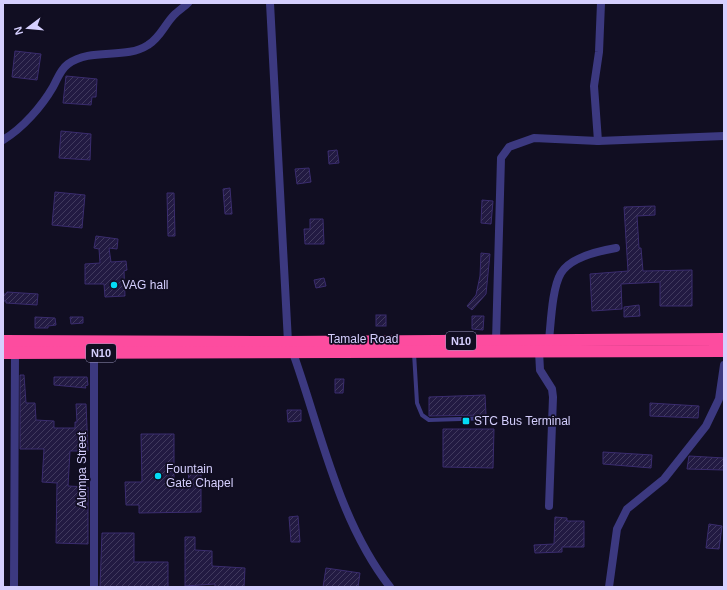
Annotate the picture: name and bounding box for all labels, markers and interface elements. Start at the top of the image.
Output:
north arrow [8,8,48,48]
text: N [12,25,25,36]
place label: VAG hall [122,278,168,292]
marker: VAG hall [109,280,119,290]
street label: Tamale Road [328,332,398,346]
road number: N10 [446,332,476,350]
road number: N10 [86,344,116,362]
place label: STC Bus Terminal [474,414,570,428]
marker: STC Bus Terminal [461,416,471,426]
street label: Alompa Street [75,431,89,508]
place label: Fountain Gate Chapel [166,462,233,490]
marker: Fountain Gate Chapel [153,471,163,481]

